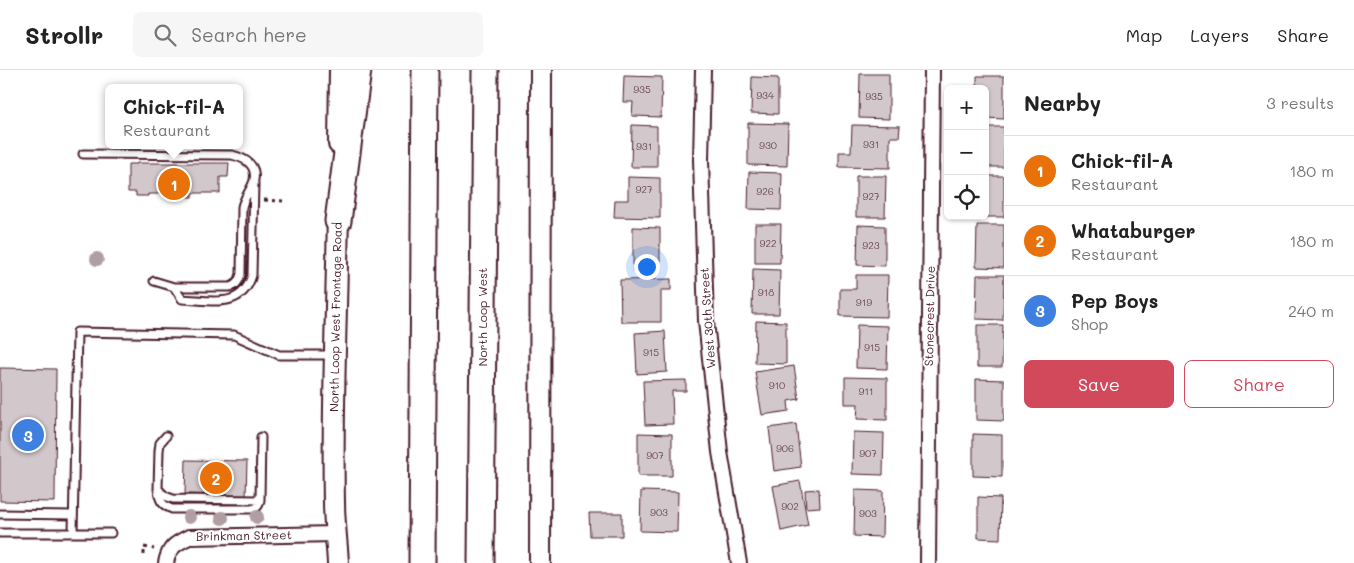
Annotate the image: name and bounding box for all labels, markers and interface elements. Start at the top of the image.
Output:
search box [133,12,483,57]
text: Strollr [25,19,103,50]
icon: search [151,21,179,49]
text: Search here [191,22,307,47]
text: Map [1126,23,1162,47]
text: Layers [1190,23,1249,47]
text: Share [1277,23,1329,47]
house number: 935 [633,82,651,96]
popup [105,84,243,149]
map controls [944,85,989,220]
button: + [944,85,989,130]
house number: 934 [756,88,774,102]
house number: 935 [865,89,883,103]
text: Nearby [1024,89,1101,116]
text: 3 results [1266,92,1334,113]
text: Chick-fil-A [123,94,225,119]
text: Restaurant [123,119,211,140]
button: − [944,130,989,175]
house number: 931 [863,137,879,151]
house number: 930 [759,138,777,152]
house number: 931 [636,139,652,153]
text: Chick-fil-A [1071,148,1173,173]
text: 1 [1036,160,1044,181]
text: 180 m [1289,160,1334,181]
pin: 1 [158,165,190,203]
text: Restaurant [1071,173,1159,194]
button: locate [944,175,989,220]
house number: 927 [635,182,653,196]
house number: 926 [756,184,774,198]
house number: 927 [862,189,880,203]
text: Whataburger [1071,218,1195,243]
street label: North Loop West Frontage Road [325,221,345,412]
text: 2 [1036,230,1044,251]
text: 180 m [1289,230,1334,251]
house number: 922 [759,236,777,250]
house number: 923 [862,238,880,252]
text: Restaurant [1071,243,1159,264]
your location [634,254,660,280]
street label: Stonecrest Drive [920,266,938,366]
street label: West 30th Street [695,267,719,369]
street label: North Loop West [474,268,490,366]
house number: 918 [758,285,774,299]
text: Pep Boys [1071,288,1158,313]
house number: 919 [856,295,872,309]
text: 3 [1035,300,1045,321]
text: 240 m [1288,300,1334,321]
text: Shop [1071,313,1108,334]
house number: 915 [864,340,880,354]
house number: 915 [643,345,659,359]
button: Save [1024,360,1174,408]
button: Share [1184,360,1334,408]
house number: 910 [769,378,785,392]
house number: 911 [859,384,873,398]
pin: 3 [12,416,44,454]
house number: 906 [776,441,794,455]
house number: 907 [859,446,877,460]
house number: 907 [646,448,664,462]
pin: 2 [200,459,232,497]
house number: 902 [781,499,799,513]
house number: 903 [650,505,668,519]
house number: 903 [859,506,877,520]
street label: Brinkman Street [196,526,292,544]

